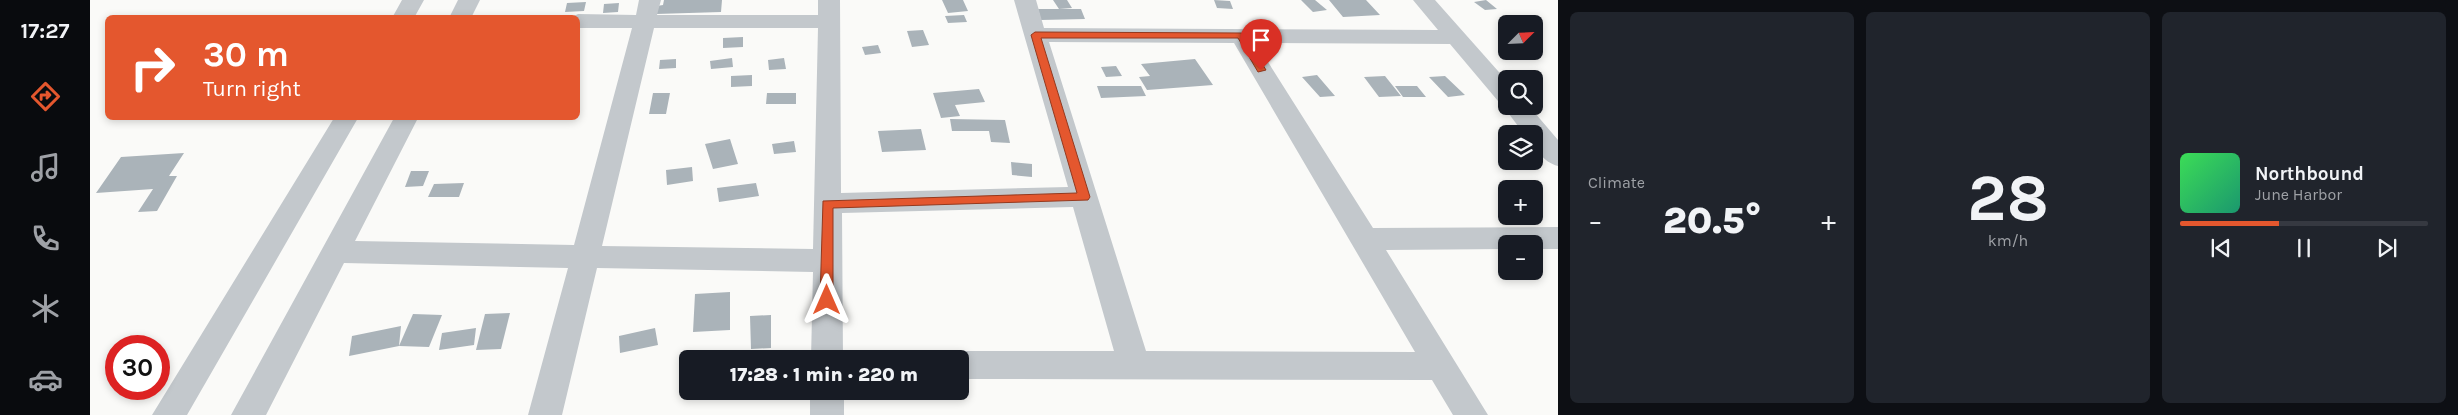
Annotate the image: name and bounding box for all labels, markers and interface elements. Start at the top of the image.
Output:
north arrow [1498,15,1542,60]
map controls [1498,15,1543,280]
text: 17:27 [21,18,69,44]
pin [1240,19,1282,70]
icon: arrive [1247,26,1275,54]
text: 30 m [203,34,289,75]
icon: right [120,35,185,100]
button: search [1498,70,1543,115]
text: Turn right [203,76,301,102]
icon: directions [28,79,63,114]
button: layers [1498,125,1543,170]
icon: music [28,150,63,185]
text: 28 [1967,160,2049,236]
text: Northbound [2255,163,2364,185]
text: Climate [1588,173,1645,192]
button: + [1498,180,1543,225]
text: June Harbor [2255,185,2342,204]
text: 20.5° [1663,198,1761,243]
text: − [1588,204,1603,237]
text: + [1821,204,1836,237]
icon: phone [28,221,63,256]
text: km/h [1988,231,2028,250]
icon: previous [2207,234,2235,262]
icon: pause [2290,234,2318,262]
icon: next [2373,234,2401,262]
button: − [1498,235,1543,280]
position arrow [800,273,852,325]
icon: climate [28,291,63,326]
speed limit sign: 30 [105,335,170,400]
icon: car [28,362,63,397]
text: 17:28 · 1 min · 220 m [730,364,918,386]

